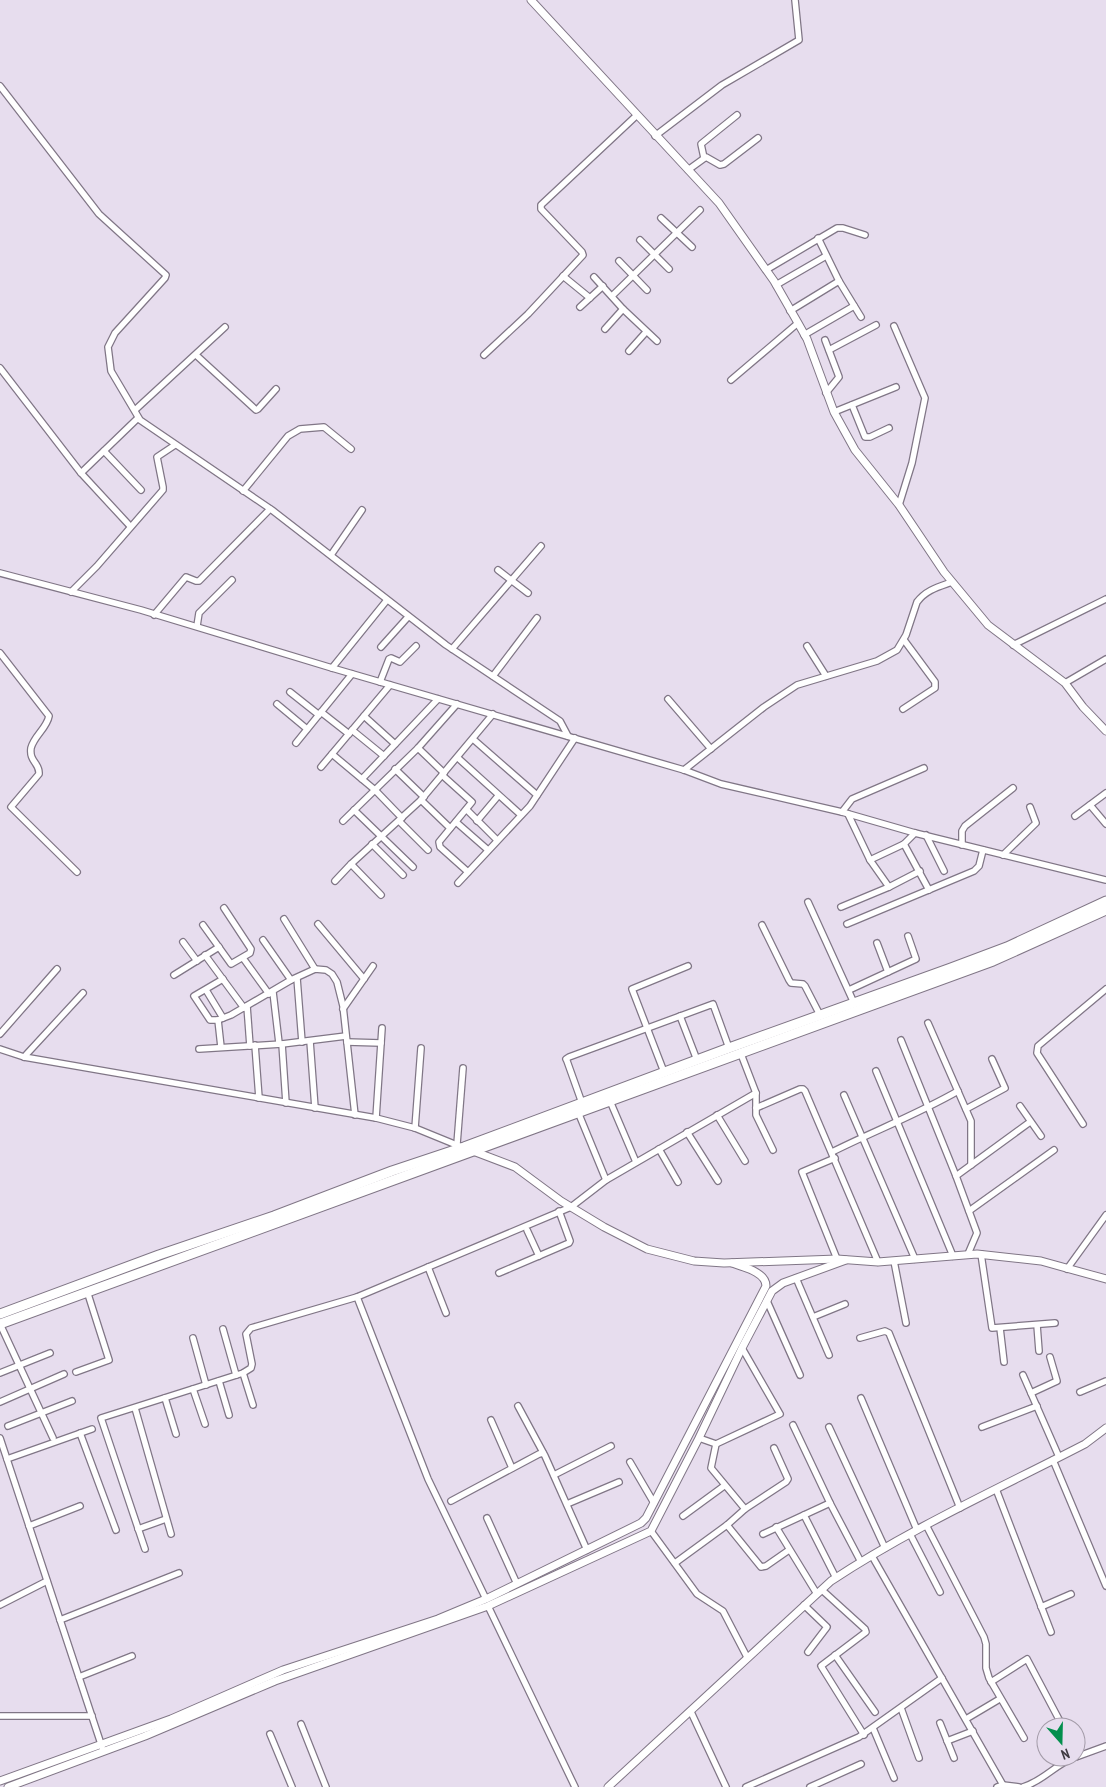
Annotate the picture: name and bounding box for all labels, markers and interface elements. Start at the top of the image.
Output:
north arrow [1036,1717,1086,1767]
text: N [1059,1744,1072,1764]

